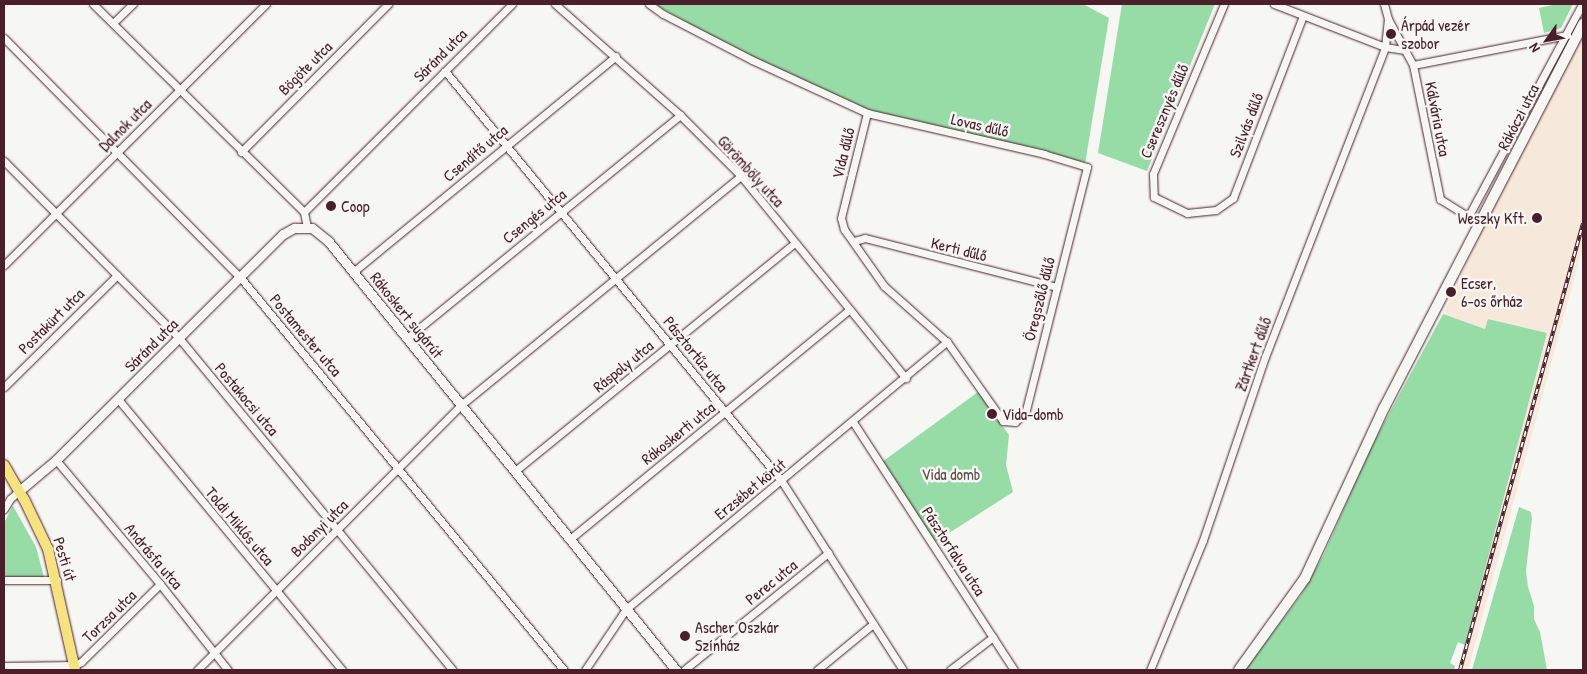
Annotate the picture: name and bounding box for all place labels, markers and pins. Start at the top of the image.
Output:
place label: Árpád vezér szobor [1401,15,1470,53]
marker: Árpád vezér szobor [1385,28,1397,40]
place label: Coop [341,196,370,216]
marker: Coop [325,200,337,212]
place label: Weszky Kft. [1458,208,1527,228]
marker: Weszky Kft. [1531,212,1543,224]
place label: Ecser, 6-os őrház [1461,273,1523,311]
marker: Ecser, 6-os őrház [1445,286,1457,298]
place label: Vida-domb [1002,404,1064,424]
marker: Vida-domb [986,408,998,420]
place label: Ascher Oszkár Színház [695,617,779,655]
marker: Ascher Oszkár Színház [679,630,691,642]

